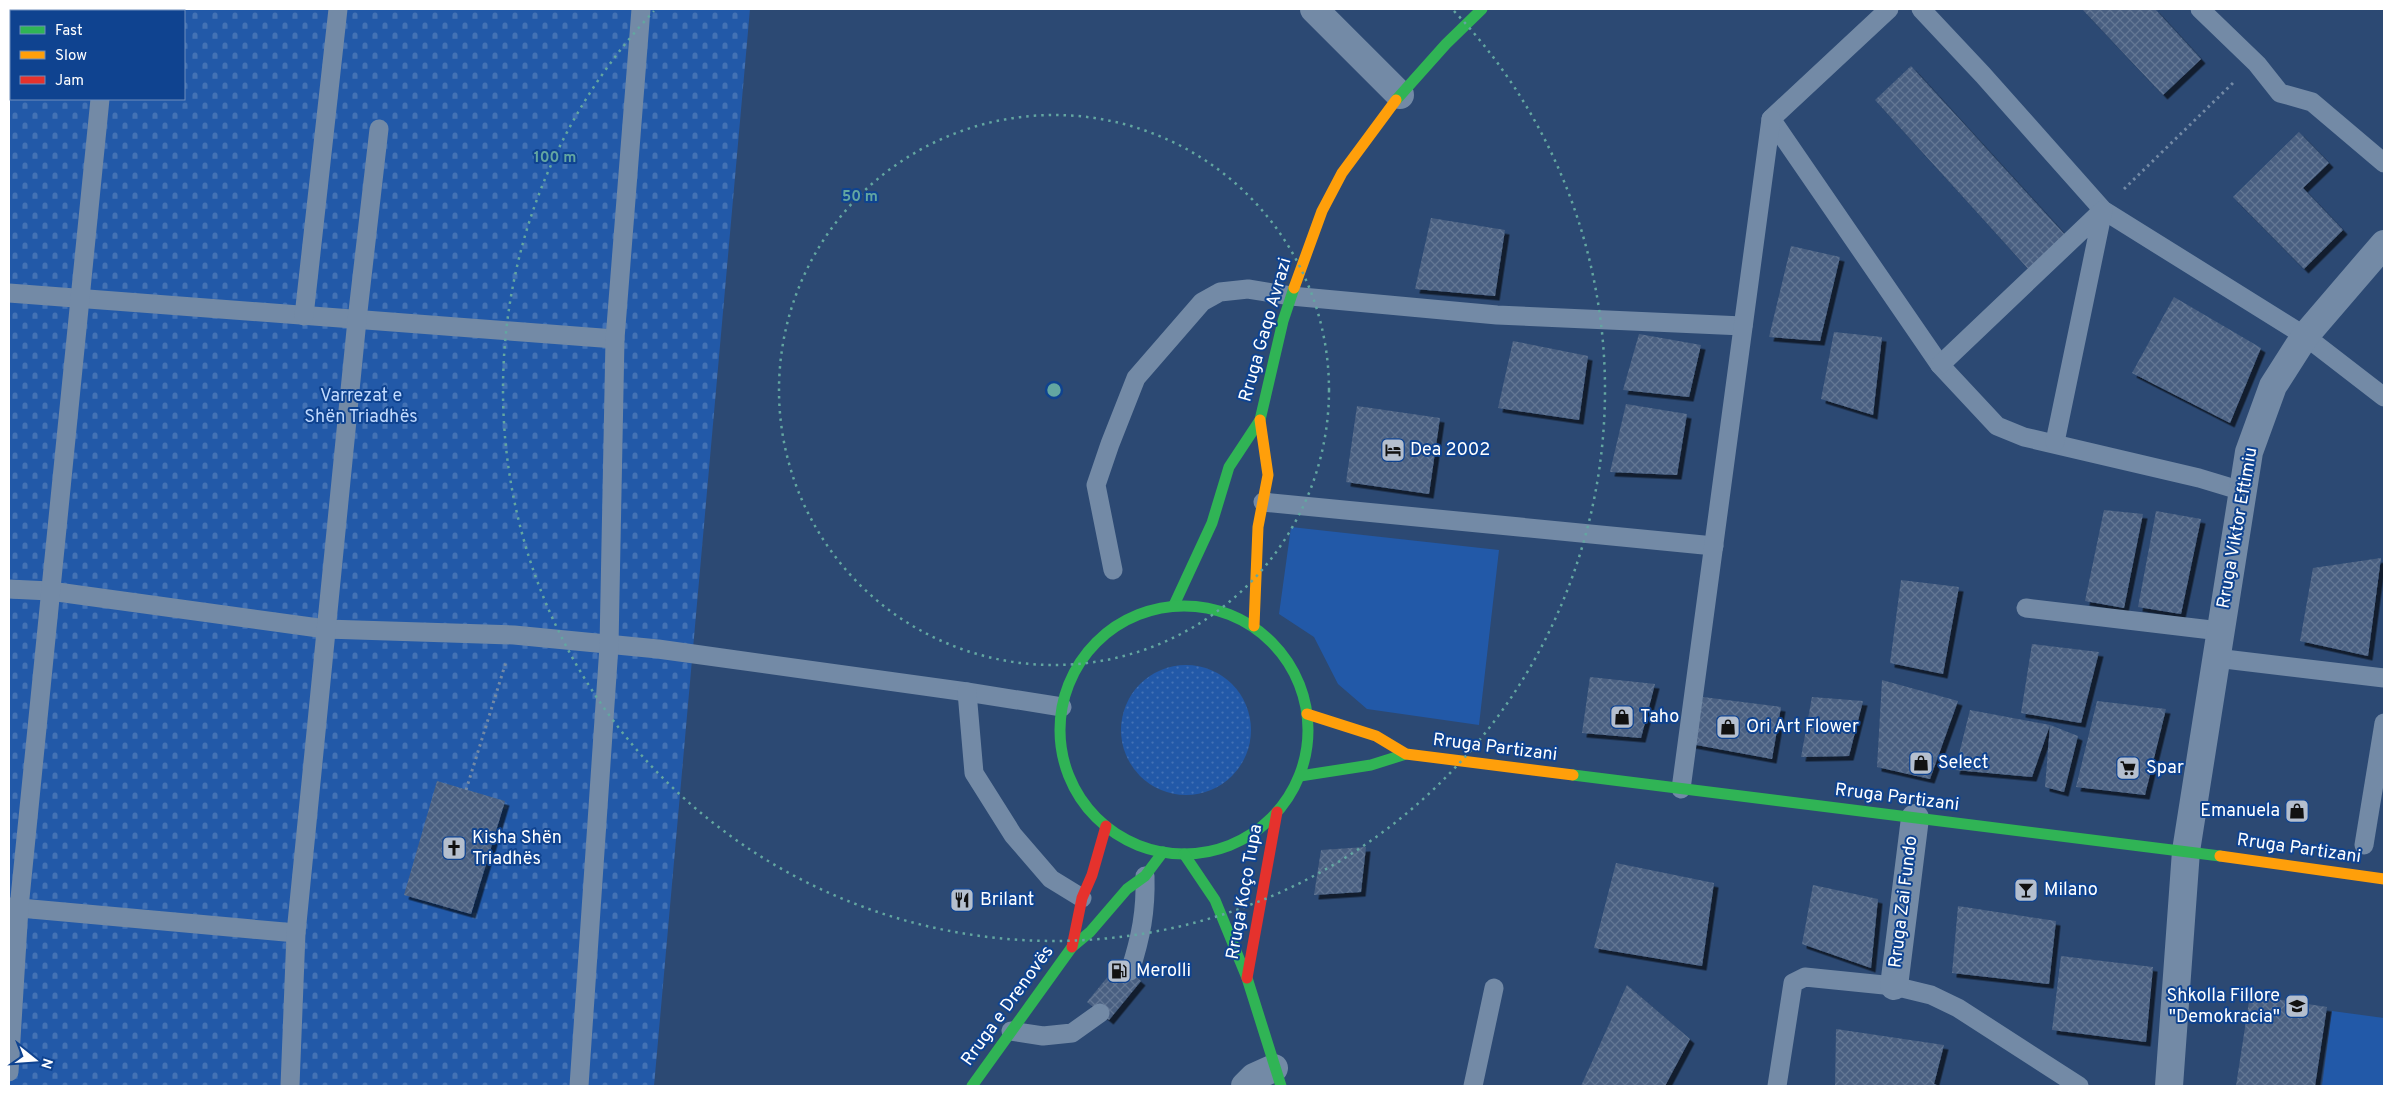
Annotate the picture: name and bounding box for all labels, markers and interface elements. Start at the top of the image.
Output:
legend [10,10,185,100]
text: Fast [55,22,83,41]
text: Slow [55,47,87,66]
text: Jam [55,72,84,91]
text: 100 m [534,149,576,168]
text: 50 m [842,188,878,207]
street label: Rruga Gaqo Avrazi [1234,255,1298,405]
centre of rings [1045,381,1063,399]
park label: Varrezat e Shën Triadhës [304,385,418,429]
hotel icon: Dea 2002 [1380,437,1406,463]
place label: Dea 2002 [1410,439,1490,462]
street label: Rruga Viktor Eftimiu [2212,446,2264,610]
shop icon: Taho [1609,704,1635,730]
place label: Taho [1640,706,1679,729]
shop icon: Ori Art Flower [1715,714,1741,740]
place label: Ori Art Flower [1746,716,1859,739]
street label: Rruga Partizani [1431,729,1559,767]
shop icon: Select [1908,750,1934,776]
place label: Select [1938,752,1989,775]
supermarket icon: Spar [2115,755,2141,781]
place label: Spar [2146,757,2184,780]
street label: Rruga Partizani [1833,779,1961,817]
shop icon: Emanuela [2284,798,2310,824]
place label: Emanuela [2200,800,2280,823]
street label: Rruga Koço Tupa [1222,822,1268,962]
place label: Kisha Shën Triadhës [472,827,562,871]
street label: Rruga Partizani [2235,829,2363,869]
church icon: Kisha Shën Triadhës [441,835,467,861]
street label: Rruga Zai Fundo [1884,835,1924,969]
bar icon: Milano [2013,877,2039,903]
place label: Milano [2044,879,2098,902]
restaurant icon: Brilant [949,887,975,913]
place label: Brilant [980,889,1034,912]
street label: Rruga e Drenovës [957,941,1059,1071]
fuel station icon: Merolli [1106,958,1132,984]
place label: Merolli [1136,960,1191,983]
place label: Shkolla Fillore "Demokracia" [2167,985,2280,1029]
school or university icon: Shkolla Fillore "Demokracia" [2284,993,2310,1019]
north arrow [10,1035,60,1085]
text: N [36,1056,56,1071]

